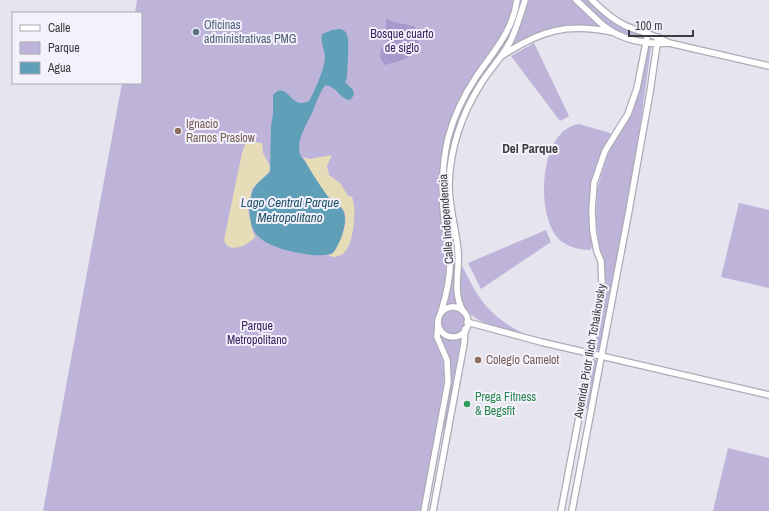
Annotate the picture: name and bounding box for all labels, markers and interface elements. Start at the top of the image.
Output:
legend [12,12,142,84]
scale bar [629,12,693,38]
place label: Oficinas administrativas PMG [204,17,296,47]
text: 100 m [635,18,662,34]
text: Calle [48,20,70,36]
park label: Bosque cuarto de siglo [370,26,434,56]
marker: Oficinas administrativas PMG [191,27,201,37]
text: Parque [48,40,80,56]
text: Agua [47,60,72,76]
place label: Ignacio Ramos Praslow [186,116,256,146]
marker: Ignacio Ramos Praslow [173,126,183,136]
district label: Del Parque [502,140,558,157]
street label: Calle Independencia [435,173,457,265]
water label: Lago Central Parque Metropolitano [241,194,339,226]
street label: Avenida Piotr Ilich Tchaikovsky [570,282,610,421]
park label: Parque Metropolitano [227,318,287,348]
place label: Colegio Camelot [486,352,560,368]
marker: Colegio Camelot [473,355,483,365]
place label: Prega Fitness & Begsfit [475,389,536,419]
marker: Prega Fitness & Begsfit [462,399,472,409]

